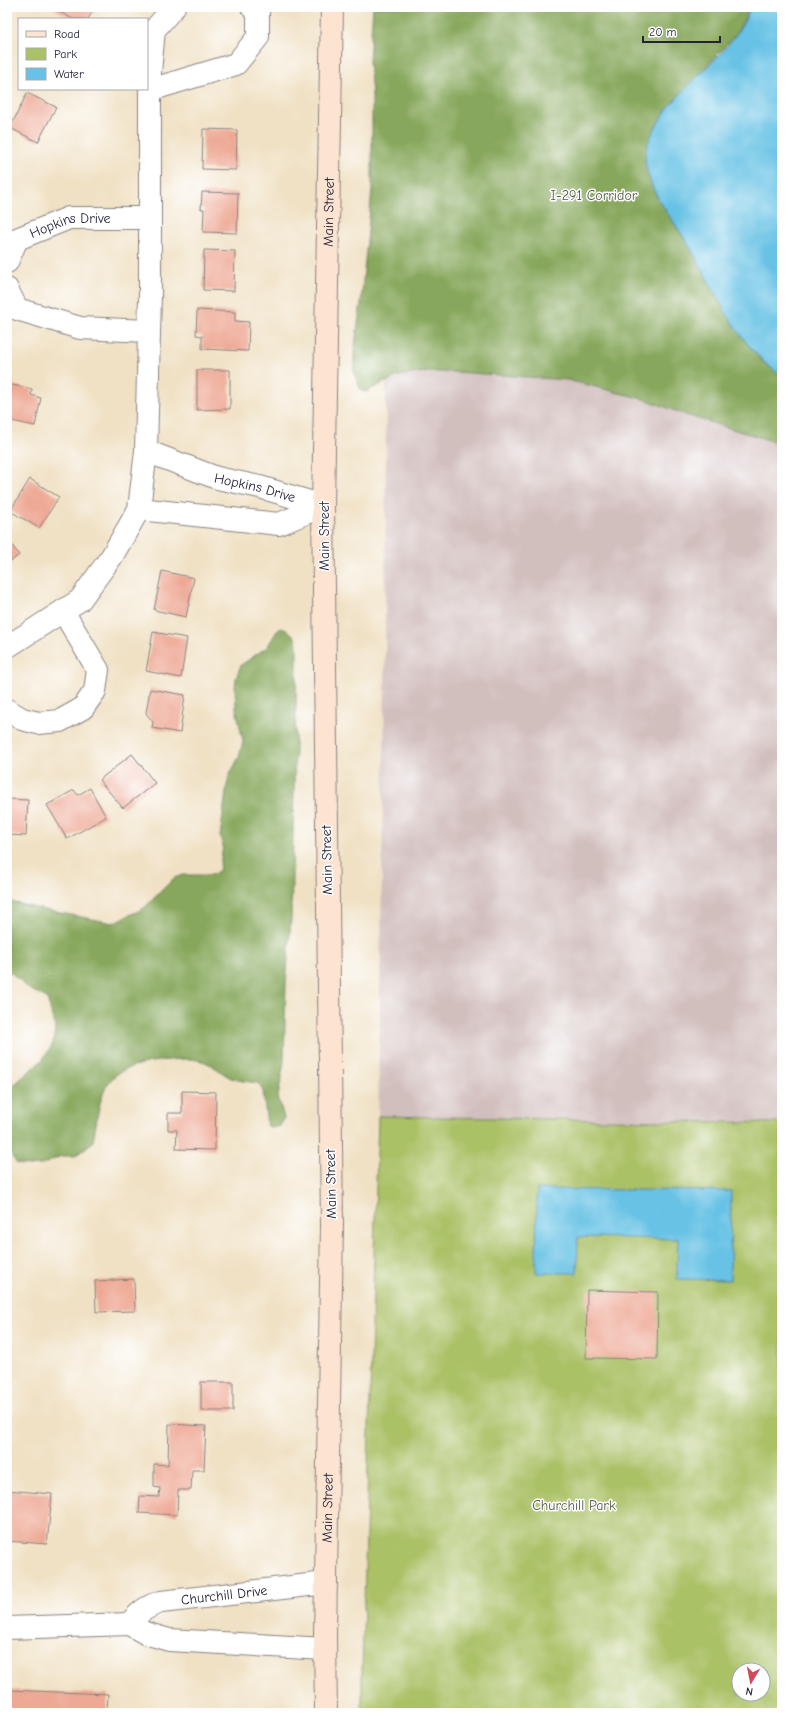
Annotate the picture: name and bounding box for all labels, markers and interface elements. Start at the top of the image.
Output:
legend [18,18,148,90]
scale bar [643,18,720,44]
text: 20 m [649,25,677,39]
text: Road [54,27,80,41]
text: Park [54,47,77,61]
text: Water [54,67,84,81]
street label: Main Street [319,176,337,247]
park label: I-291 Corridor [551,187,638,204]
street label: Hopkins Drive [27,210,111,242]
street label: Hopkins Drive [213,469,298,506]
street label: Main Street [316,500,333,571]
street label: Main Street [318,824,336,895]
street label: Main Street [322,1148,340,1219]
street label: Main Street [318,1472,336,1543]
park label: Churchill Park [532,1497,616,1514]
street label: Churchill Drive [180,1581,268,1608]
north arrow [731,1662,771,1702]
text: N [745,1684,754,1698]

